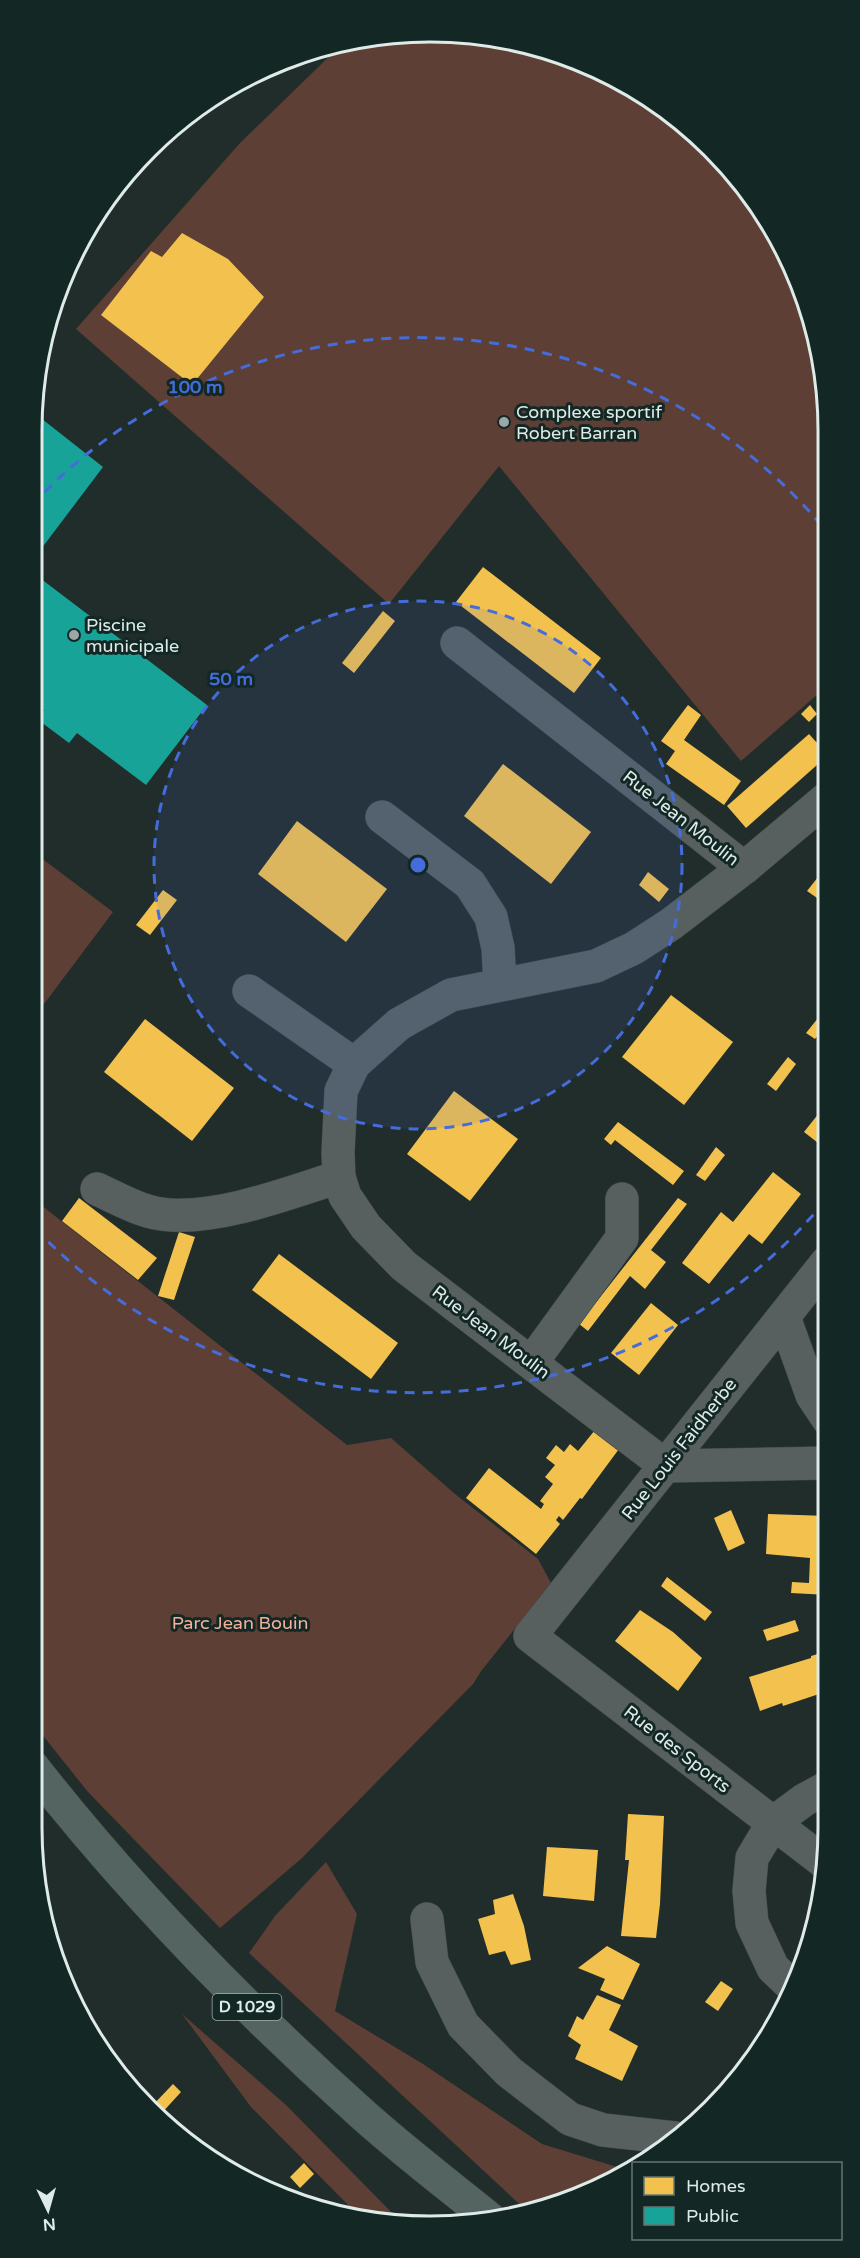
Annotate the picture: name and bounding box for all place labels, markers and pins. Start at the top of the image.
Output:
place label: Complexe sportif Robert Barran [516,401,662,444]
marker: Complexe sportif Robert Barran [497,415,511,429]
place label: Piscine municipale [86,614,179,657]
marker: Piscine municipale [67,628,81,642]
centre of rings [408,855,428,875]

